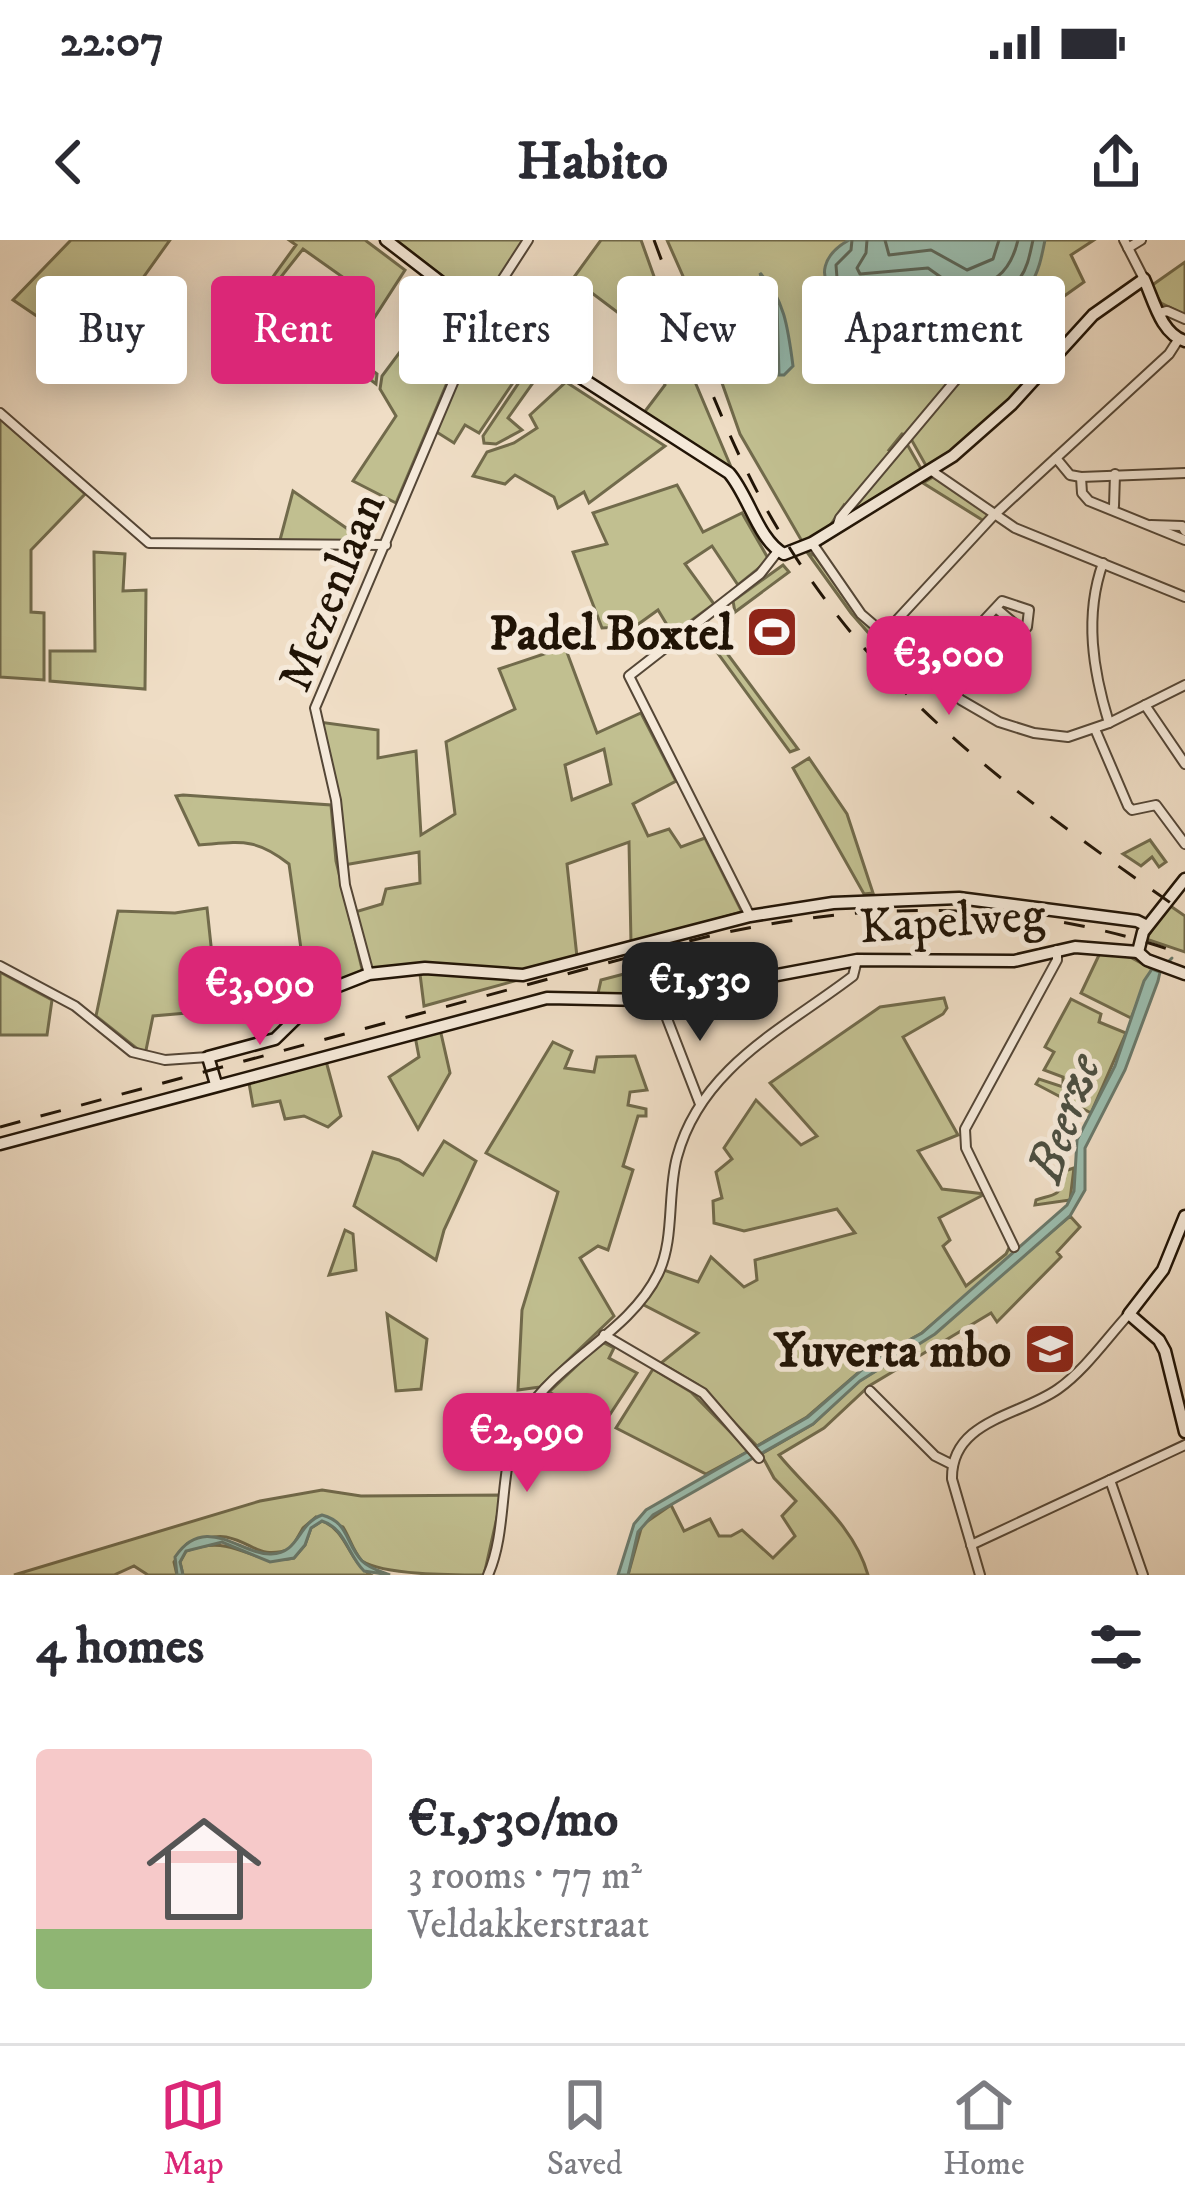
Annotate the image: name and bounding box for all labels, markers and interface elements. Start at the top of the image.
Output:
text: 22:07 [60,14,164,70]
icon: back [36,129,102,195]
text: Habito [517,129,668,196]
icon: share [1083,129,1149,195]
chip: Buy [36,276,187,384]
chip: Rent [211,276,375,384]
chip: Filters [399,276,593,384]
chip: New [617,276,778,384]
chip: Apartment [802,276,1065,384]
street label: Mezenlaan [266,484,400,700]
sports icon: Padel Boxtel [744,604,800,660]
place label: Padel Boxtel [489,605,734,665]
pin: €3,000 [851,616,1047,718]
text: €3,000 [894,630,1004,679]
street label: Kapelweg [857,886,1048,958]
pin: €1,530 [602,942,798,1044]
pin: €3,090 [162,946,358,1048]
text: €1,530 [649,956,751,1005]
text: €3,090 [205,960,315,1009]
water label: Beerze [1013,1044,1117,1192]
school or university icon: Yuverta mbo [1022,1321,1078,1377]
place label: Yuverta mbo [773,1322,1011,1382]
pin: €2,090 [429,1393,625,1495]
text: €2,090 [470,1407,584,1456]
icon: filters [1083,1614,1149,1680]
text: 4 homes [36,1615,204,1679]
text: €1,530/mo [408,1788,618,1852]
icon: home [132,1797,276,1941]
text: 3 rooms · 77 m² [408,1852,642,1901]
text: Veldakkerstraat [408,1901,649,1950]
tab: Map [160,2072,226,2185]
tab: Saved [547,2072,623,2185]
tab: Home [943,2072,1025,2185]

